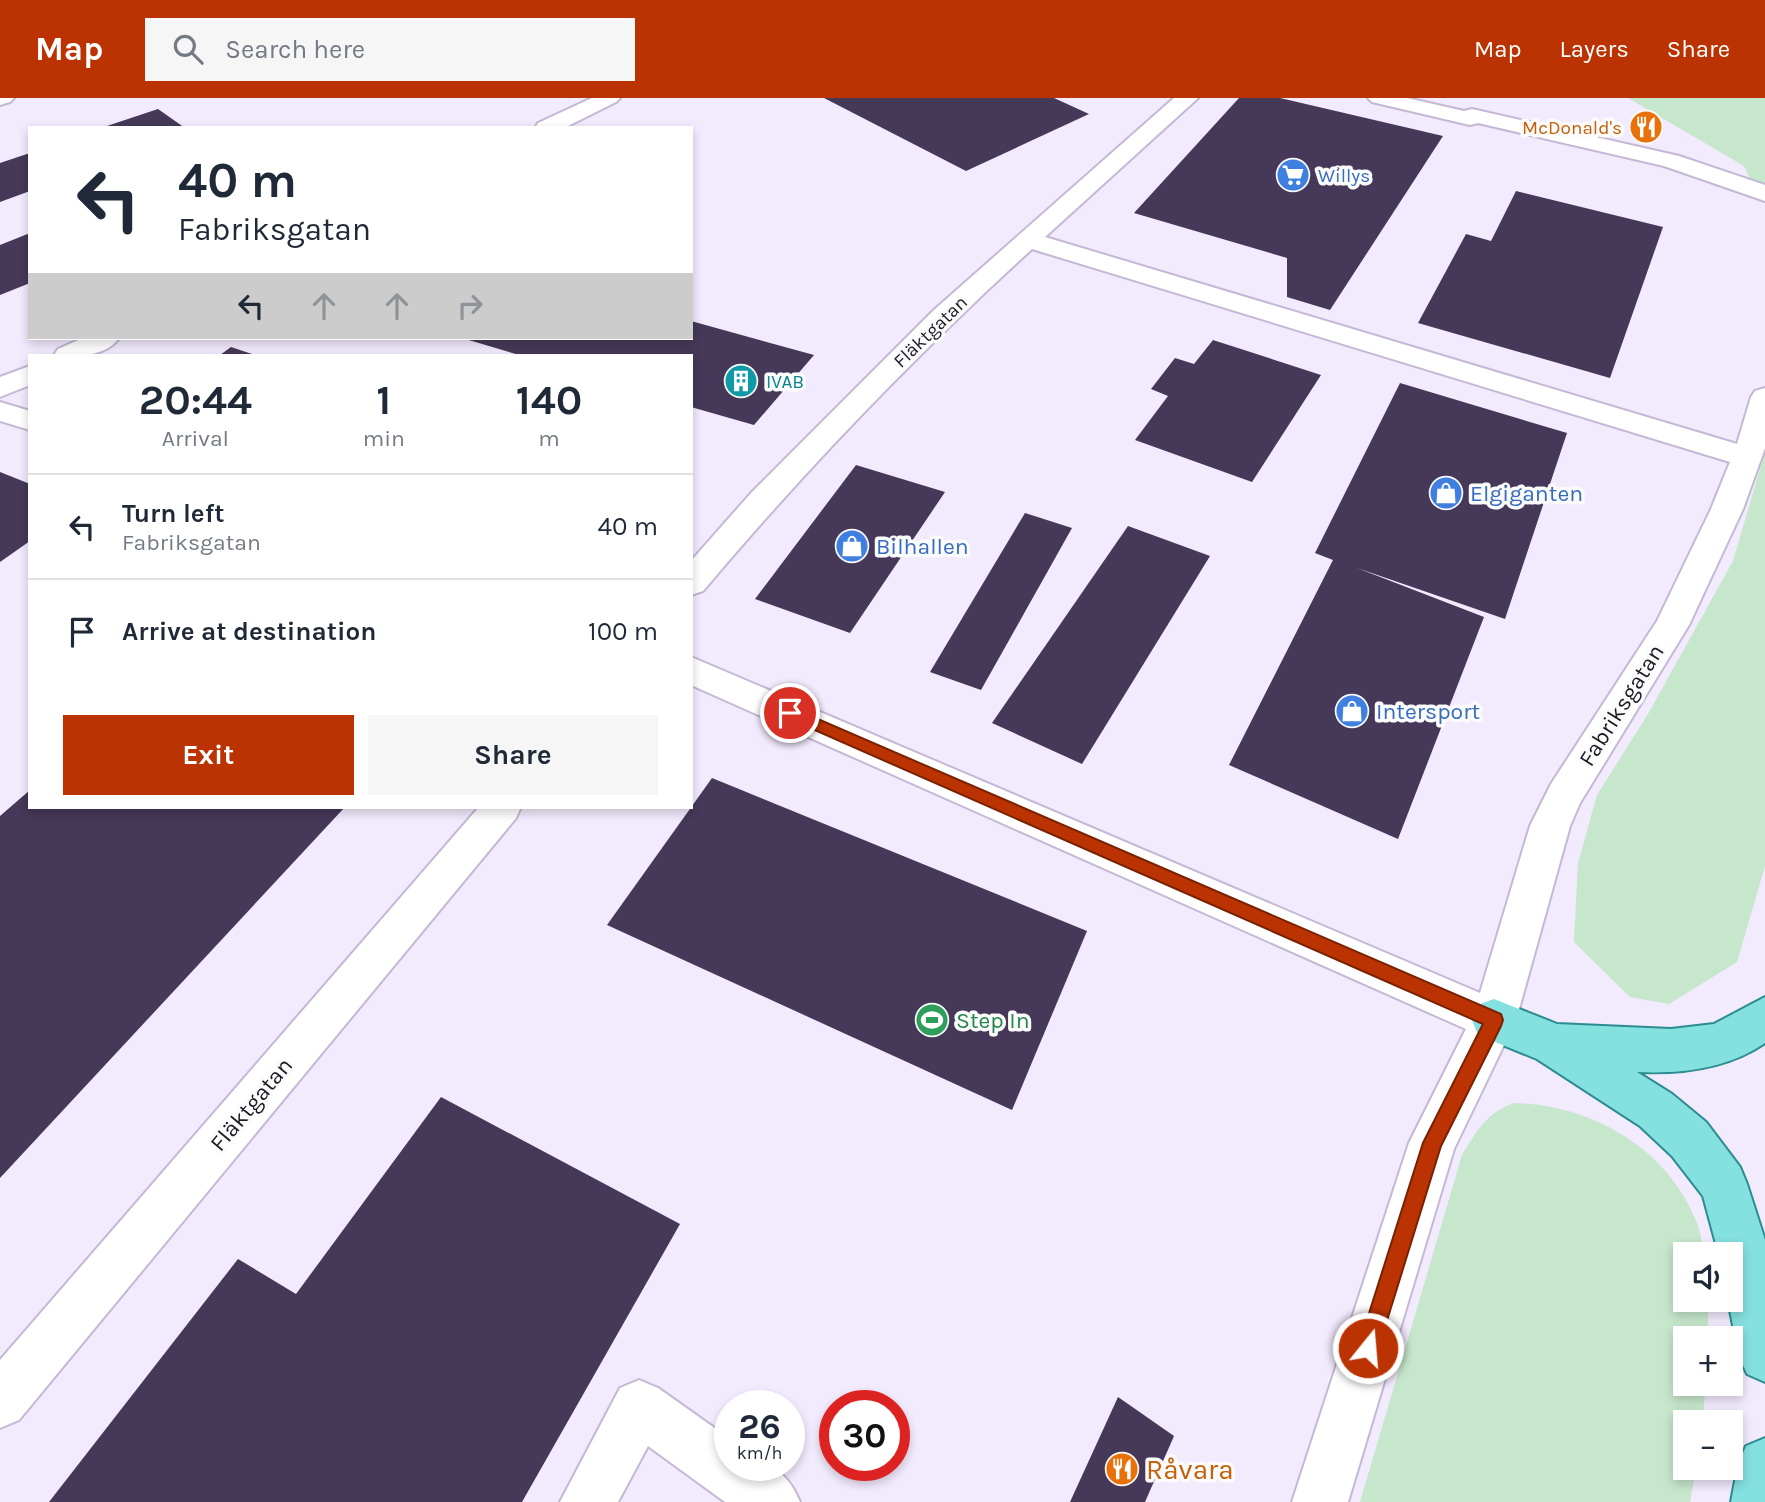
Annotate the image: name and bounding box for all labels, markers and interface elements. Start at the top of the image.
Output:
search box [145,18,635,81]
text: Map [35,30,103,68]
icon: search [169,30,207,68]
text: Search here [225,34,365,65]
text: Map [1474,35,1522,63]
text: Layers [1560,35,1629,63]
text: Share [1667,35,1730,63]
restaurant icon: McDonald's [1627,108,1665,146]
place label: McDonald's [1522,117,1622,139]
text: 40 m [178,152,297,209]
icon: left [63,154,154,245]
supermarket icon: Willys [1274,156,1312,194]
place label: Willys [1318,165,1370,187]
text: Fabriksgatan [178,211,371,248]
icon: left [232,287,270,325]
icon: ahead [305,287,343,325]
icon: ahead [378,287,416,325]
icon: right [451,287,489,325]
street label: Fläktgatan [889,291,972,372]
building icon: IVAB [722,362,760,400]
place label: IVAB [766,371,804,393]
text: 20:44 [139,375,252,425]
text: 1 [376,375,391,425]
text: 140 [516,375,582,425]
text: Arrival [162,425,229,452]
text: min [363,425,405,452]
text: m [538,425,560,452]
shop icon: Elgiganten [1427,474,1465,512]
place label: Elgiganten [1470,480,1583,507]
text: Turn left [122,498,224,529]
icon: left [63,508,101,546]
text: 40 m [598,511,658,542]
shop icon: Bilhallen [833,527,871,565]
text: Fabriksgatan [122,529,261,556]
place label: Bilhallen [876,533,969,560]
icon: arrive [63,613,101,651]
text: Arrive at destination [122,616,376,647]
text: 100 m [588,616,658,647]
street label: Fabriksgatan [1573,639,1670,771]
pin [760,683,820,743]
shop icon: Intersport [1333,692,1371,730]
icon: arrive [771,694,809,732]
place label: Intersport [1376,698,1481,725]
button: Exit [63,715,354,795]
button: Share [368,715,658,795]
sports icon: Step In [913,1001,951,1039]
place label: Step In [956,1007,1030,1034]
street label: Fläktgatan [205,1052,298,1157]
map controls [1673,1242,1743,1480]
button: sound [1673,1242,1743,1312]
position arrow [1331,1311,1405,1385]
button: + [1673,1326,1743,1396]
speed limit sign: 30 [819,1390,910,1481]
text: 26 [738,1406,781,1447]
button: − [1673,1410,1743,1480]
text: km/h [737,1442,782,1464]
restaurant icon: Råvara [1103,1450,1141,1488]
place label: Råvara [1146,1453,1234,1486]

